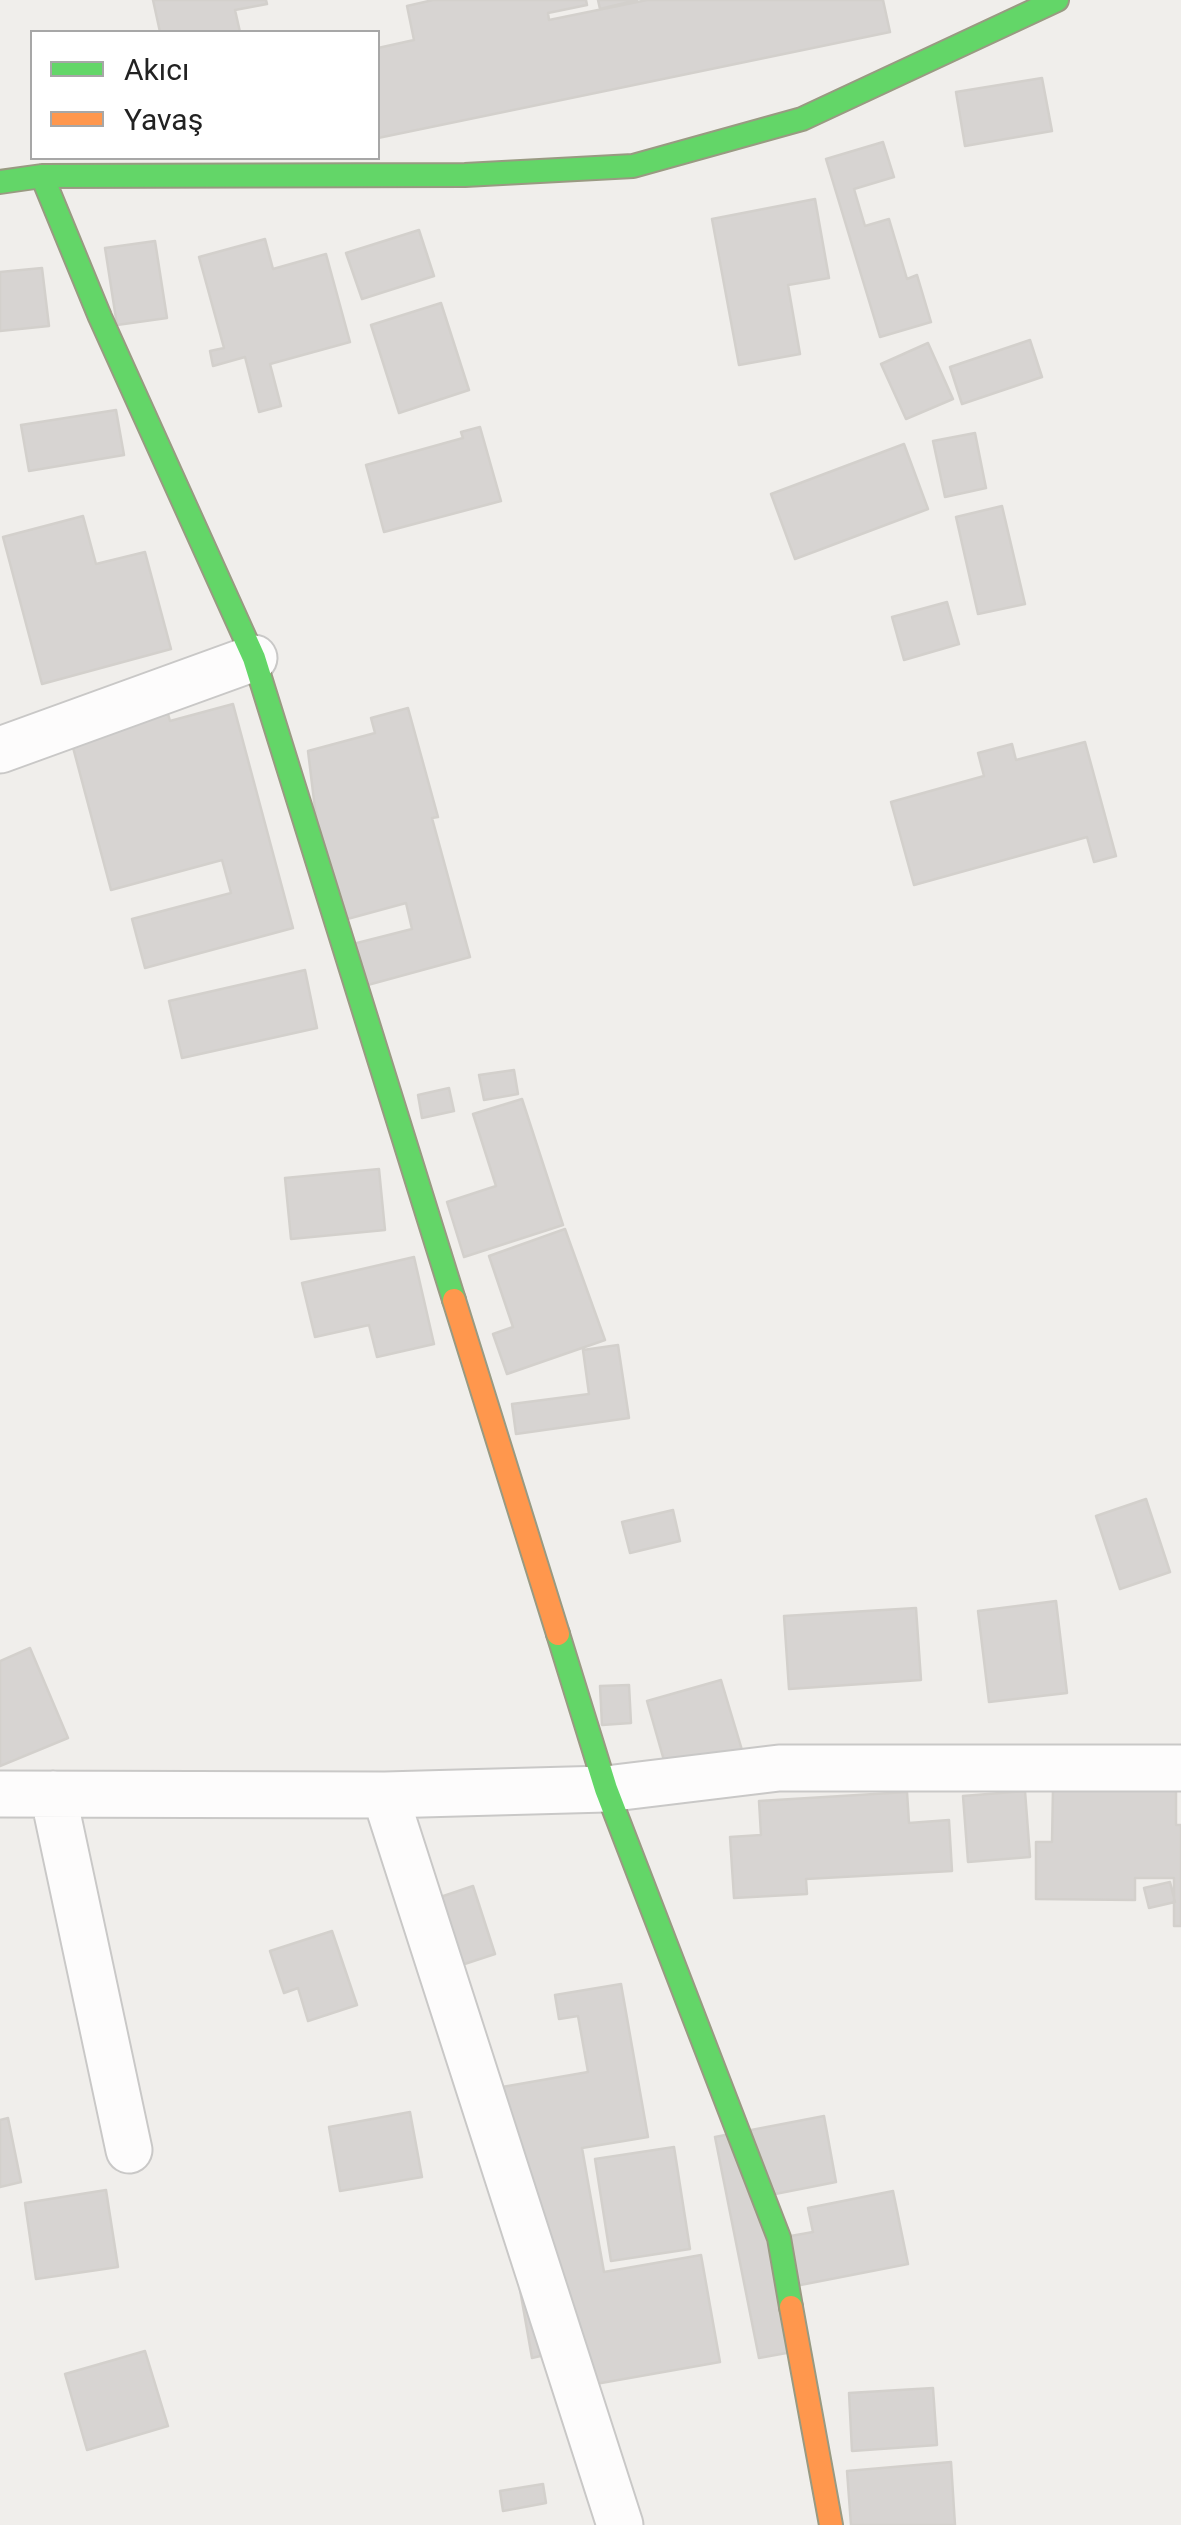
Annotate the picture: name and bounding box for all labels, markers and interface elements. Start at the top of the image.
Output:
legend [30,30,380,160]
text: Akıcı [124,52,189,87]
text: Yavaş [124,102,203,137]

